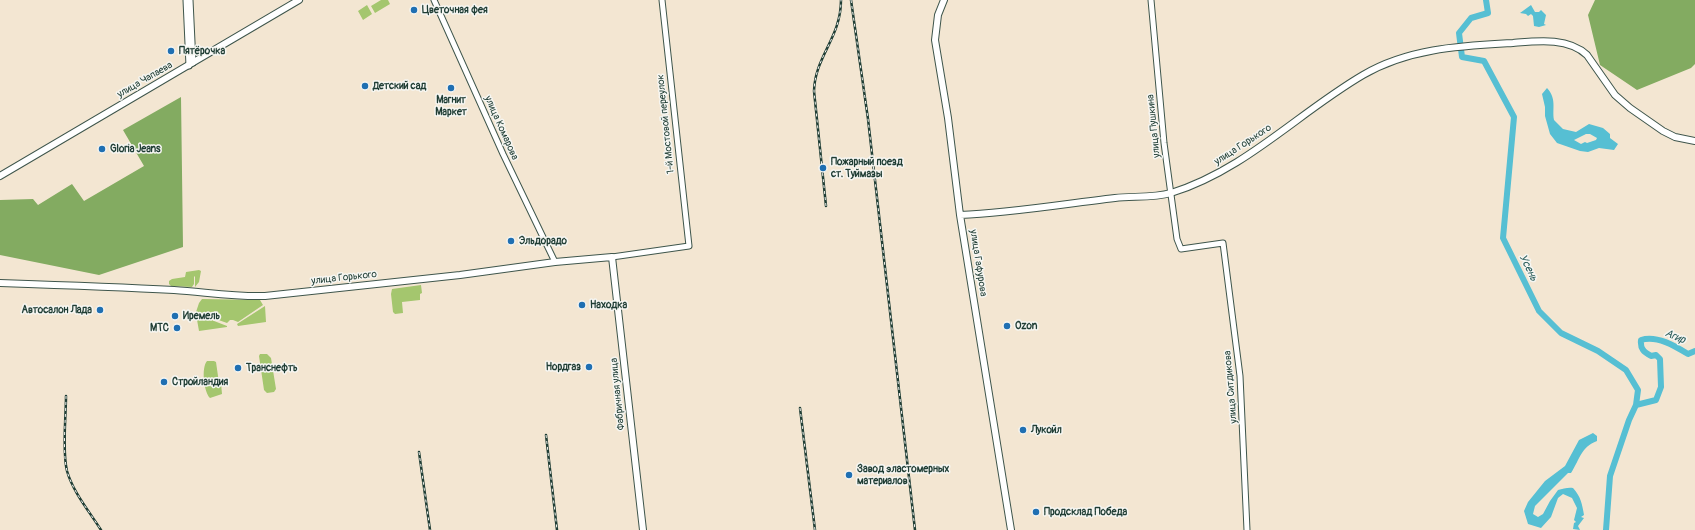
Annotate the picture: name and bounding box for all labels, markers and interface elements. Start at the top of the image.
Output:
place label: Цветочная фея [422,4,488,16]
marker: Цветочная фея [409,5,419,15]
place label: Пятёрочка [179,45,225,57]
marker: Пятёрочка [166,46,176,56]
street label: улица Чапаева [115,59,175,101]
street label: 1-й Мостовой переулок [655,74,677,174]
place label: Детский сад [373,80,426,92]
marker: Детский сад [360,81,370,91]
marker: Магнит Маркет [446,83,456,93]
place label: Магнит Маркет [435,94,467,118]
street label: улица Комарова [481,94,521,162]
street label: улица Пушкина [1145,94,1163,158]
street label: улица Горького [1212,122,1274,168]
place label: Gloria Jeans [110,143,160,155]
marker: Gloria Jeans [97,144,107,154]
place label: Пожарный поезд ст. Туймазы [831,156,903,180]
marker: Пожарный поезд ст. Туймазы [818,163,828,173]
street label: улица Гафурова [967,229,989,297]
place label: Эльдорадо [519,235,567,247]
marker: Эльдорадо [506,236,516,246]
water label: Усень [1516,252,1540,284]
street label: улица Горького [311,269,377,287]
place label: Находка [590,299,627,311]
marker: Находка [577,300,587,310]
place label: Автосалон Лада [21,304,92,316]
marker: Автосалон Лада [95,305,105,315]
place label: Иремель [183,310,220,322]
marker: Иремель [170,311,180,321]
place label: Ozon [1015,320,1037,332]
marker: Ozon [1002,321,1012,331]
place label: МТС [150,322,169,334]
marker: МТС [172,323,182,333]
water label: Агир [1663,327,1687,347]
street label: улица Ситдикова [1222,350,1240,424]
street label: Фабричная улица [608,357,628,431]
place label: Нордгаз [546,361,581,373]
place label: Транснефть [246,362,298,374]
marker: Нордгаз [584,362,594,372]
marker: Транснефть [233,363,243,373]
place label: Стройландия [172,376,228,388]
marker: Стройландия [159,377,169,387]
place label: Лукойл [1031,424,1062,436]
marker: Лукойл [1018,425,1028,435]
place label: Завод эластомерных материалов [857,463,949,486]
marker: Завод эластомерных материалов [844,470,854,480]
place label: Продсклад Победа [1044,506,1127,518]
marker: Продсклад Победа [1031,507,1041,517]

